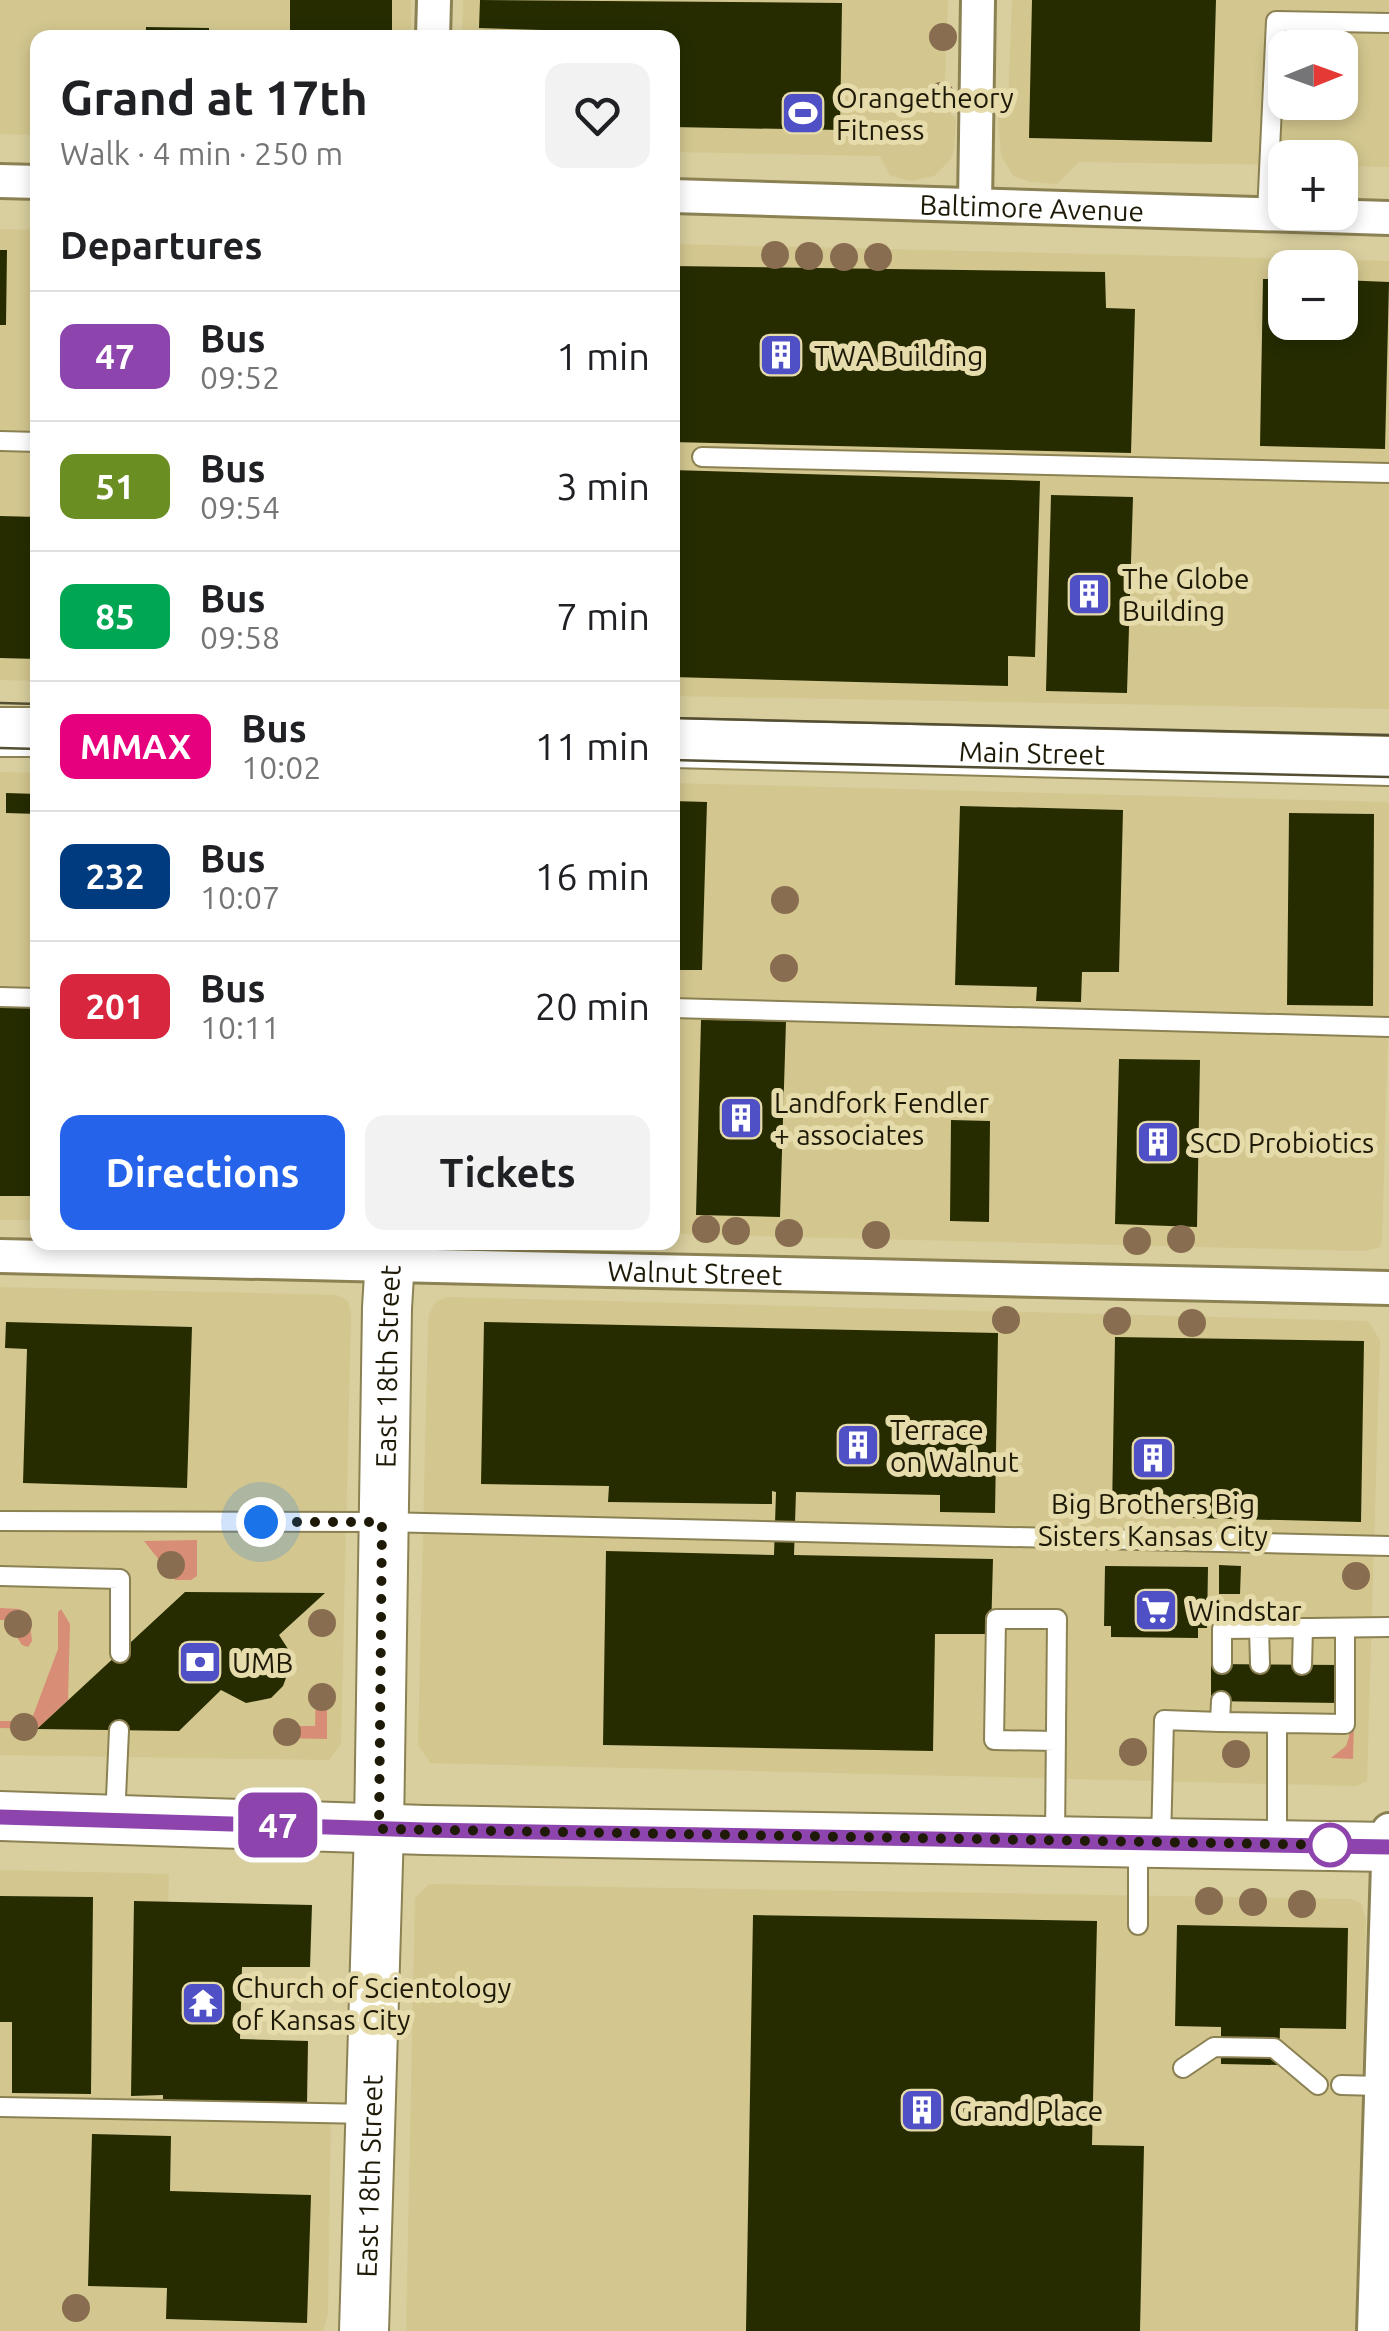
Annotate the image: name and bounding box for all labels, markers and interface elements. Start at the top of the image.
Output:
north arrow [1268,30,1358,120]
map controls [1268,30,1358,340]
button: heart [545,63,650,168]
text: Grand at 17th [60,70,368,124]
place label: Orangetheory Fitness [836,82,1014,145]
sports icon: Orangetheory Fitness [780,90,826,136]
text: Walk · 4 min · 250 m [60,135,343,171]
button: + [1268,140,1358,230]
street label: Baltimore Avenue [919,188,1145,226]
text: Departures [60,224,262,266]
button: − [1268,250,1358,340]
text: Bus [200,317,265,359]
building icon: TWA Building [758,332,804,378]
text: 1 min [556,335,650,377]
text: 47 [95,336,135,376]
place label: TWA Building [814,340,983,371]
text: 09:52 [200,359,280,395]
text: Bus [200,447,265,489]
text: 3 min [556,465,650,507]
text: 51 [95,466,135,506]
text: 09:54 [200,489,280,525]
place label: The Globe Building [1122,563,1250,626]
building icon: The Globe Building [1066,571,1112,617]
text: Bus [200,577,265,619]
text: 7 min [556,595,650,637]
text: 85 [95,596,135,636]
text: 09:58 [200,619,280,655]
text: Bus [241,707,307,749]
text: 11 min [535,725,650,767]
text: MMAX [80,726,191,766]
street label: Main Street [958,735,1105,769]
text: 10:02 [241,749,321,785]
text: Bus [200,837,265,879]
text: 16 min [535,855,650,897]
text: 232 [85,856,145,896]
text: 10:07 [200,879,280,915]
text: Bus [200,967,265,1009]
text: 20 min [535,985,650,1027]
text: 201 [85,986,145,1026]
text: 10:11 [200,1009,280,1045]
place label: Landfork Fendler + associates [774,1087,990,1150]
building icon: Landfork Fendler + associates [718,1095,764,1141]
button: Directions [60,1115,345,1230]
button: Tickets [365,1115,650,1230]
building icon: SCD Probiotics [1135,1119,1181,1165]
place label: SCD Probiotics [1190,1127,1374,1158]
street label: Walnut Street [607,1254,783,1290]
street label: East 18th Street [369,1264,405,1468]
place label: Terrace on Walnut [890,1414,1019,1477]
building icon: Terrace on Walnut [835,1422,881,1468]
building icon: Big Brothers Big Sisters Kansas City [1130,1435,1176,1481]
place label: Big Brothers Big Sisters Kansas City [1038,1488,1268,1551]
your location [236,1497,286,1547]
supermarket icon: Windstar [1133,1587,1179,1633]
place label: Windstar [1188,1595,1302,1626]
bank icon: UMB [177,1639,223,1685]
place label: UMB [232,1647,293,1678]
line badge: 47 [233,1792,323,1858]
text: 47 [258,1805,298,1845]
unlabelled marker [1309,1824,1351,1866]
place label: Church of Scientology of Kansas City [236,1972,511,2035]
temple icon: Church of Scientology of Kansas City [180,1980,226,2026]
street label: East 18th Street [350,2074,387,2278]
building icon: Grand Place [899,2087,945,2133]
place label: Grand Place [954,2095,1103,2126]

